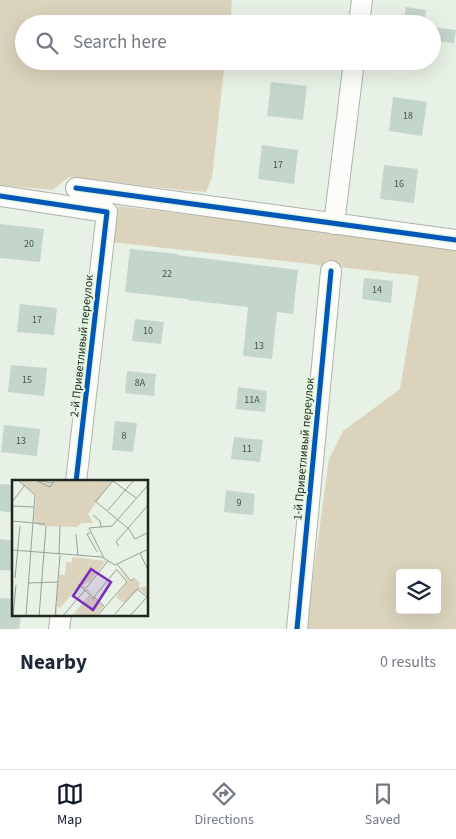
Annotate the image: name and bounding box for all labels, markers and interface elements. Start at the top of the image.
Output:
search box [15,15,441,70]
icon: search [33,29,61,57]
text: Search here [73,29,167,56]
house number: 18 [403,109,413,123]
house number: 17 [273,158,283,172]
house number: 16 [394,177,404,191]
house number: 20 [24,237,34,251]
house number: 22 [162,267,172,281]
street label: 2-й Приветливый переулок [66,274,98,418]
house number: 14 [372,283,382,297]
house number: 17 [32,313,42,327]
house number: 10 [143,324,153,338]
house number: 13 [254,339,264,353]
house number: 15 [22,373,32,387]
house number: 8А [135,376,146,390]
street label: 1-й Приветливый переулок [289,377,319,521]
house number: 11А [244,393,260,407]
house number: 8 [122,429,127,443]
house number: 13 [16,434,26,448]
house number: 11 [242,442,252,456]
inset map [12,480,149,616]
house number: 9 [237,496,242,510]
map controls [396,569,441,614]
button: layers [396,569,441,614]
text: Nearby [20,647,87,677]
text: 0 results [380,651,436,673]
tab: Map [56,780,84,830]
tab: Directions [195,780,254,830]
tab: Saved [365,780,400,830]

